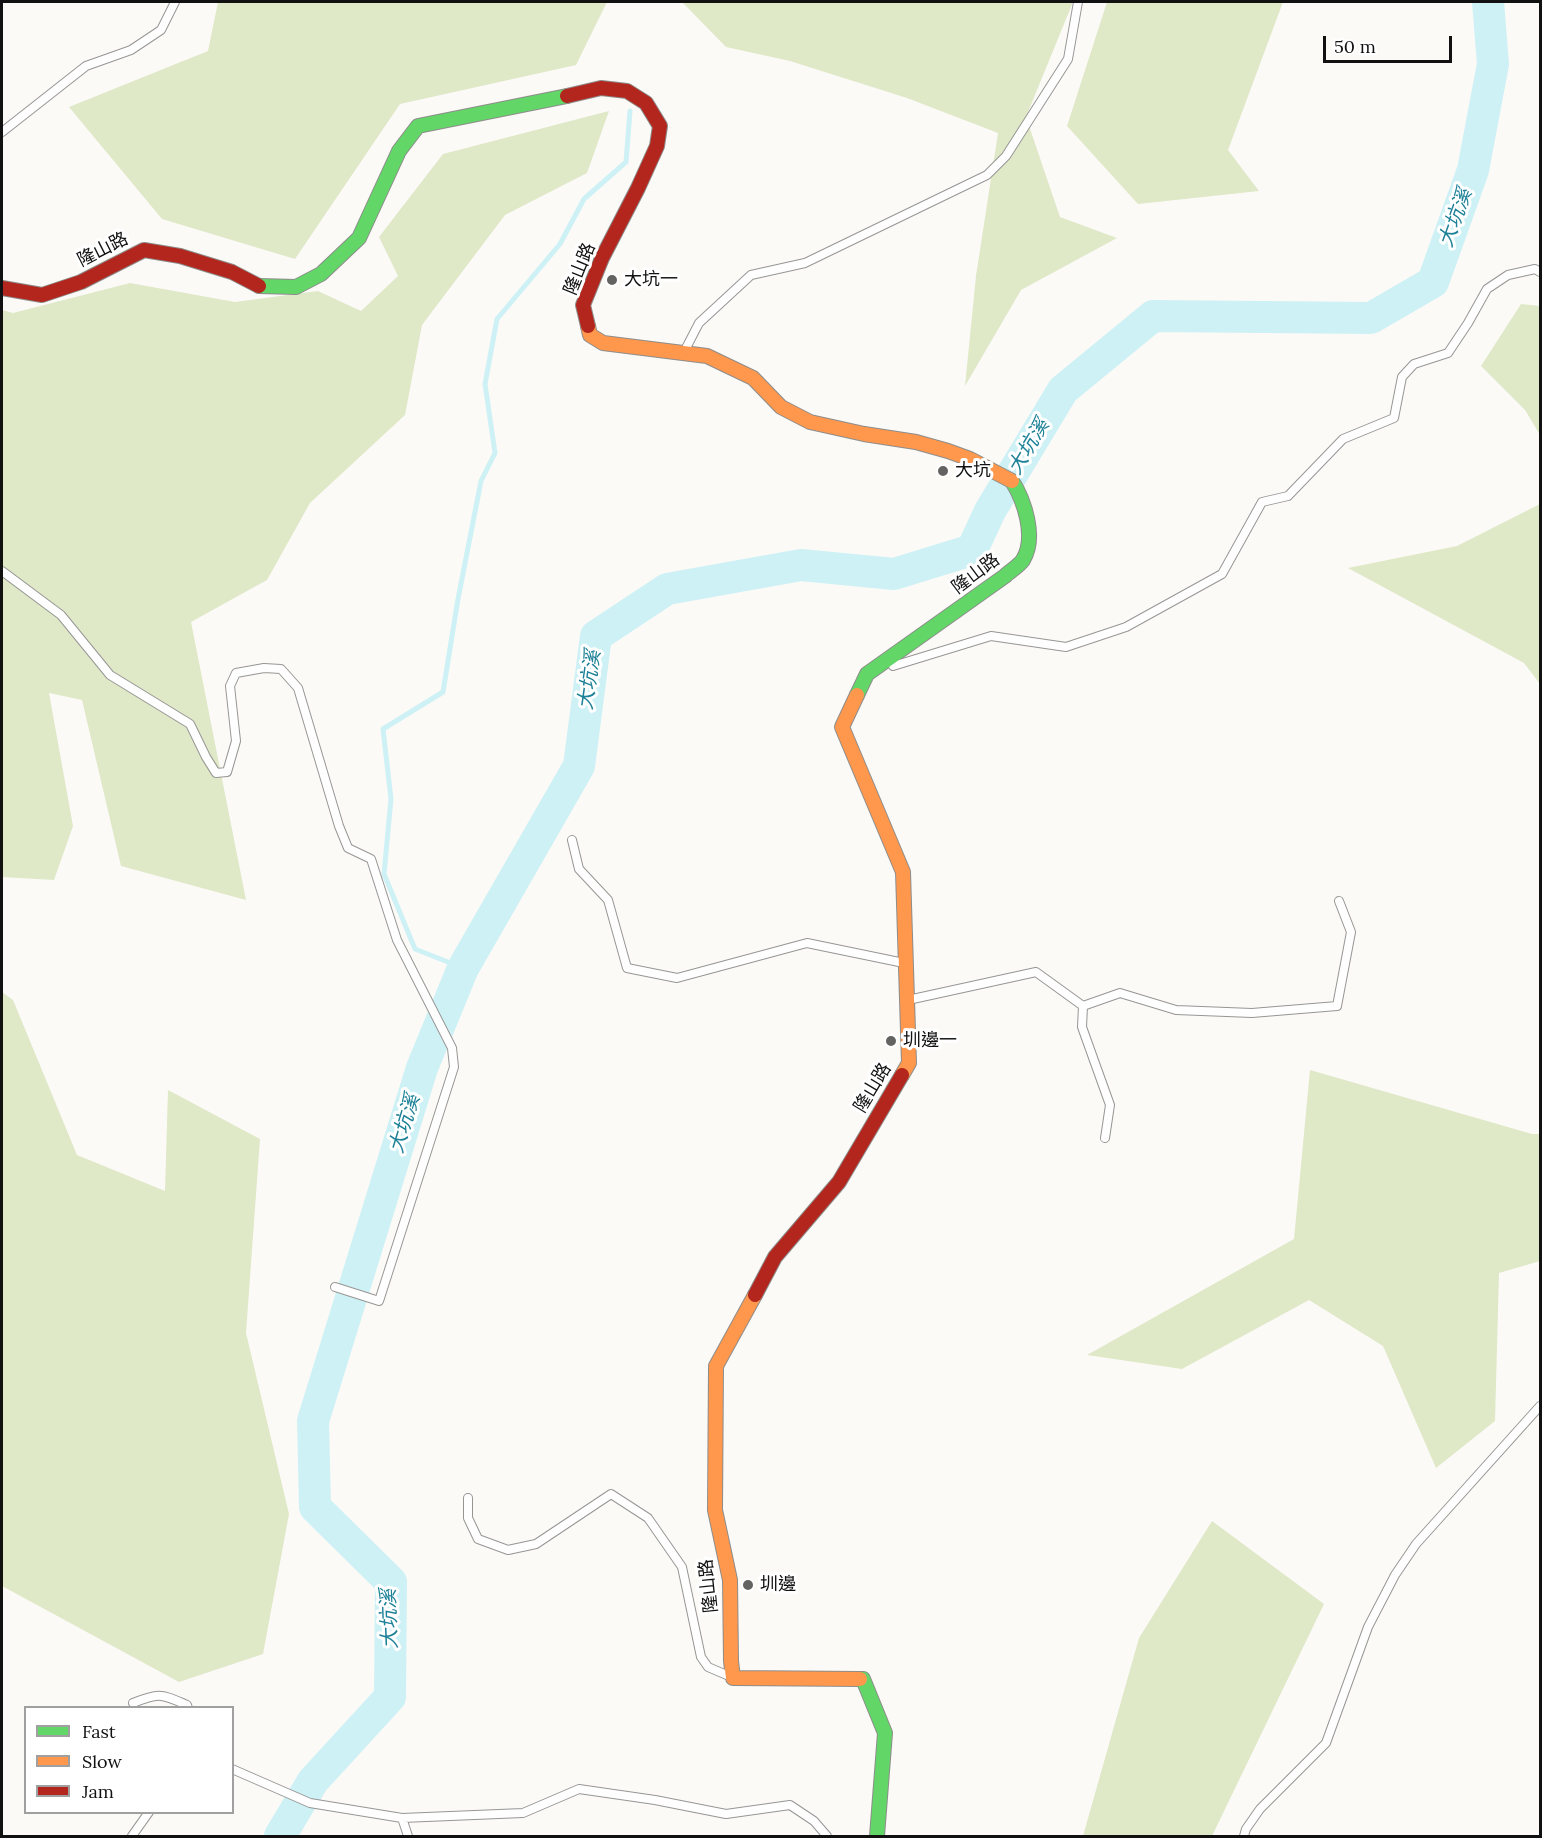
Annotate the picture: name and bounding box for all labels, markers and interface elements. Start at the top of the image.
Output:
scale bar [1326,24,1455,62]
text: 50 m [1334,35,1376,58]
water label: 大坑溪 [1434,186,1478,250]
street label: 隆山路 [74,228,132,272]
street label: 隆山路 [560,240,600,298]
place label: 大坑一 [624,269,678,291]
marker: 大坑一 [605,273,619,287]
water label: 大坑溪 [1003,415,1055,479]
place label: 大坑 [955,460,991,482]
marker: 大坑 [936,464,950,478]
street label: 隆山路 [948,549,1004,599]
water label: 大坑溪 [574,649,606,711]
place label: 圳邊一 [903,1030,957,1052]
marker: 圳邊一 [884,1034,898,1048]
street label: 隆山路 [850,1059,896,1117]
water label: 大坑溪 [385,1092,425,1156]
street label: 隆山路 [695,1558,723,1614]
place label: 圳邊 [760,1574,796,1596]
marker: 圳邊 [741,1578,755,1592]
water label: 大坑溪 [377,1589,403,1649]
legend [24,1706,234,1814]
text: Fast [82,1720,116,1743]
text: Slow [82,1750,122,1773]
text: Jam [82,1780,114,1803]

